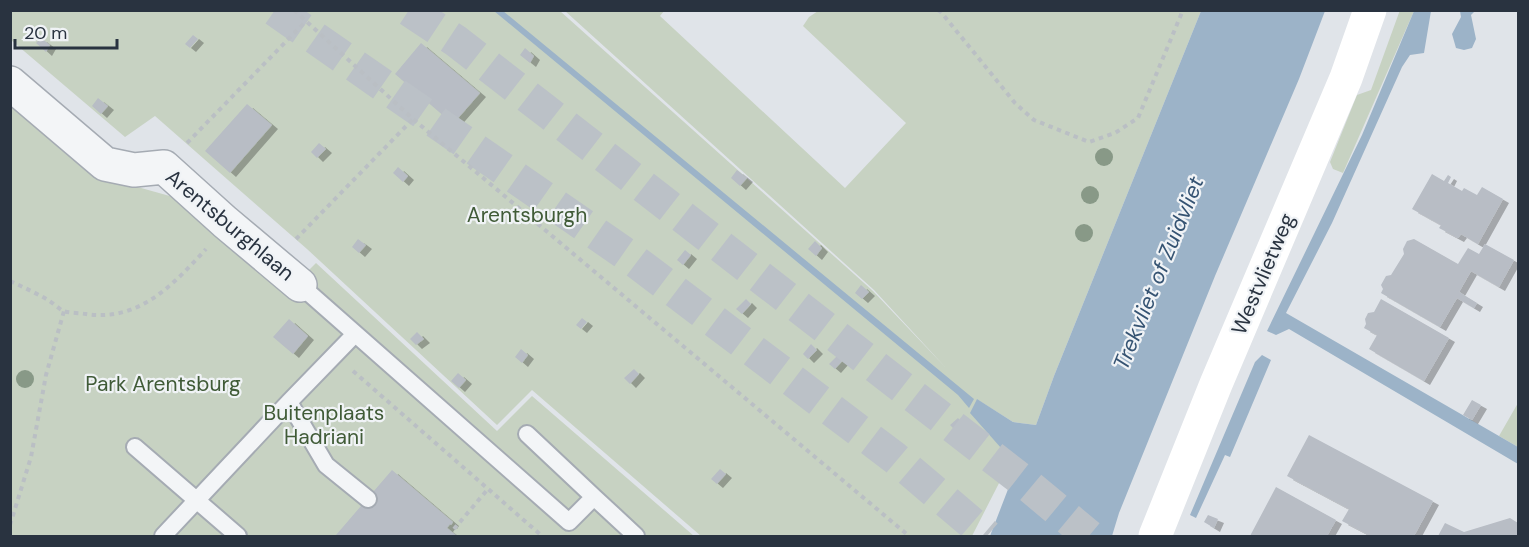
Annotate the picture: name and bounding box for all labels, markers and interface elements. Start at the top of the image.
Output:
scale bar [15,12,117,50]
text: 20 m [24,21,67,45]
street label: Arentsburghlaan [160,163,300,287]
water label: Trekvliet of Zuidvliet [1106,172,1211,374]
park label: Arentsburgh [467,201,587,229]
street label: Westvlietweg [1225,209,1301,339]
park label: Park Arentsburg [85,370,241,398]
park label: Buitenplaats Hadriani [264,399,384,451]

